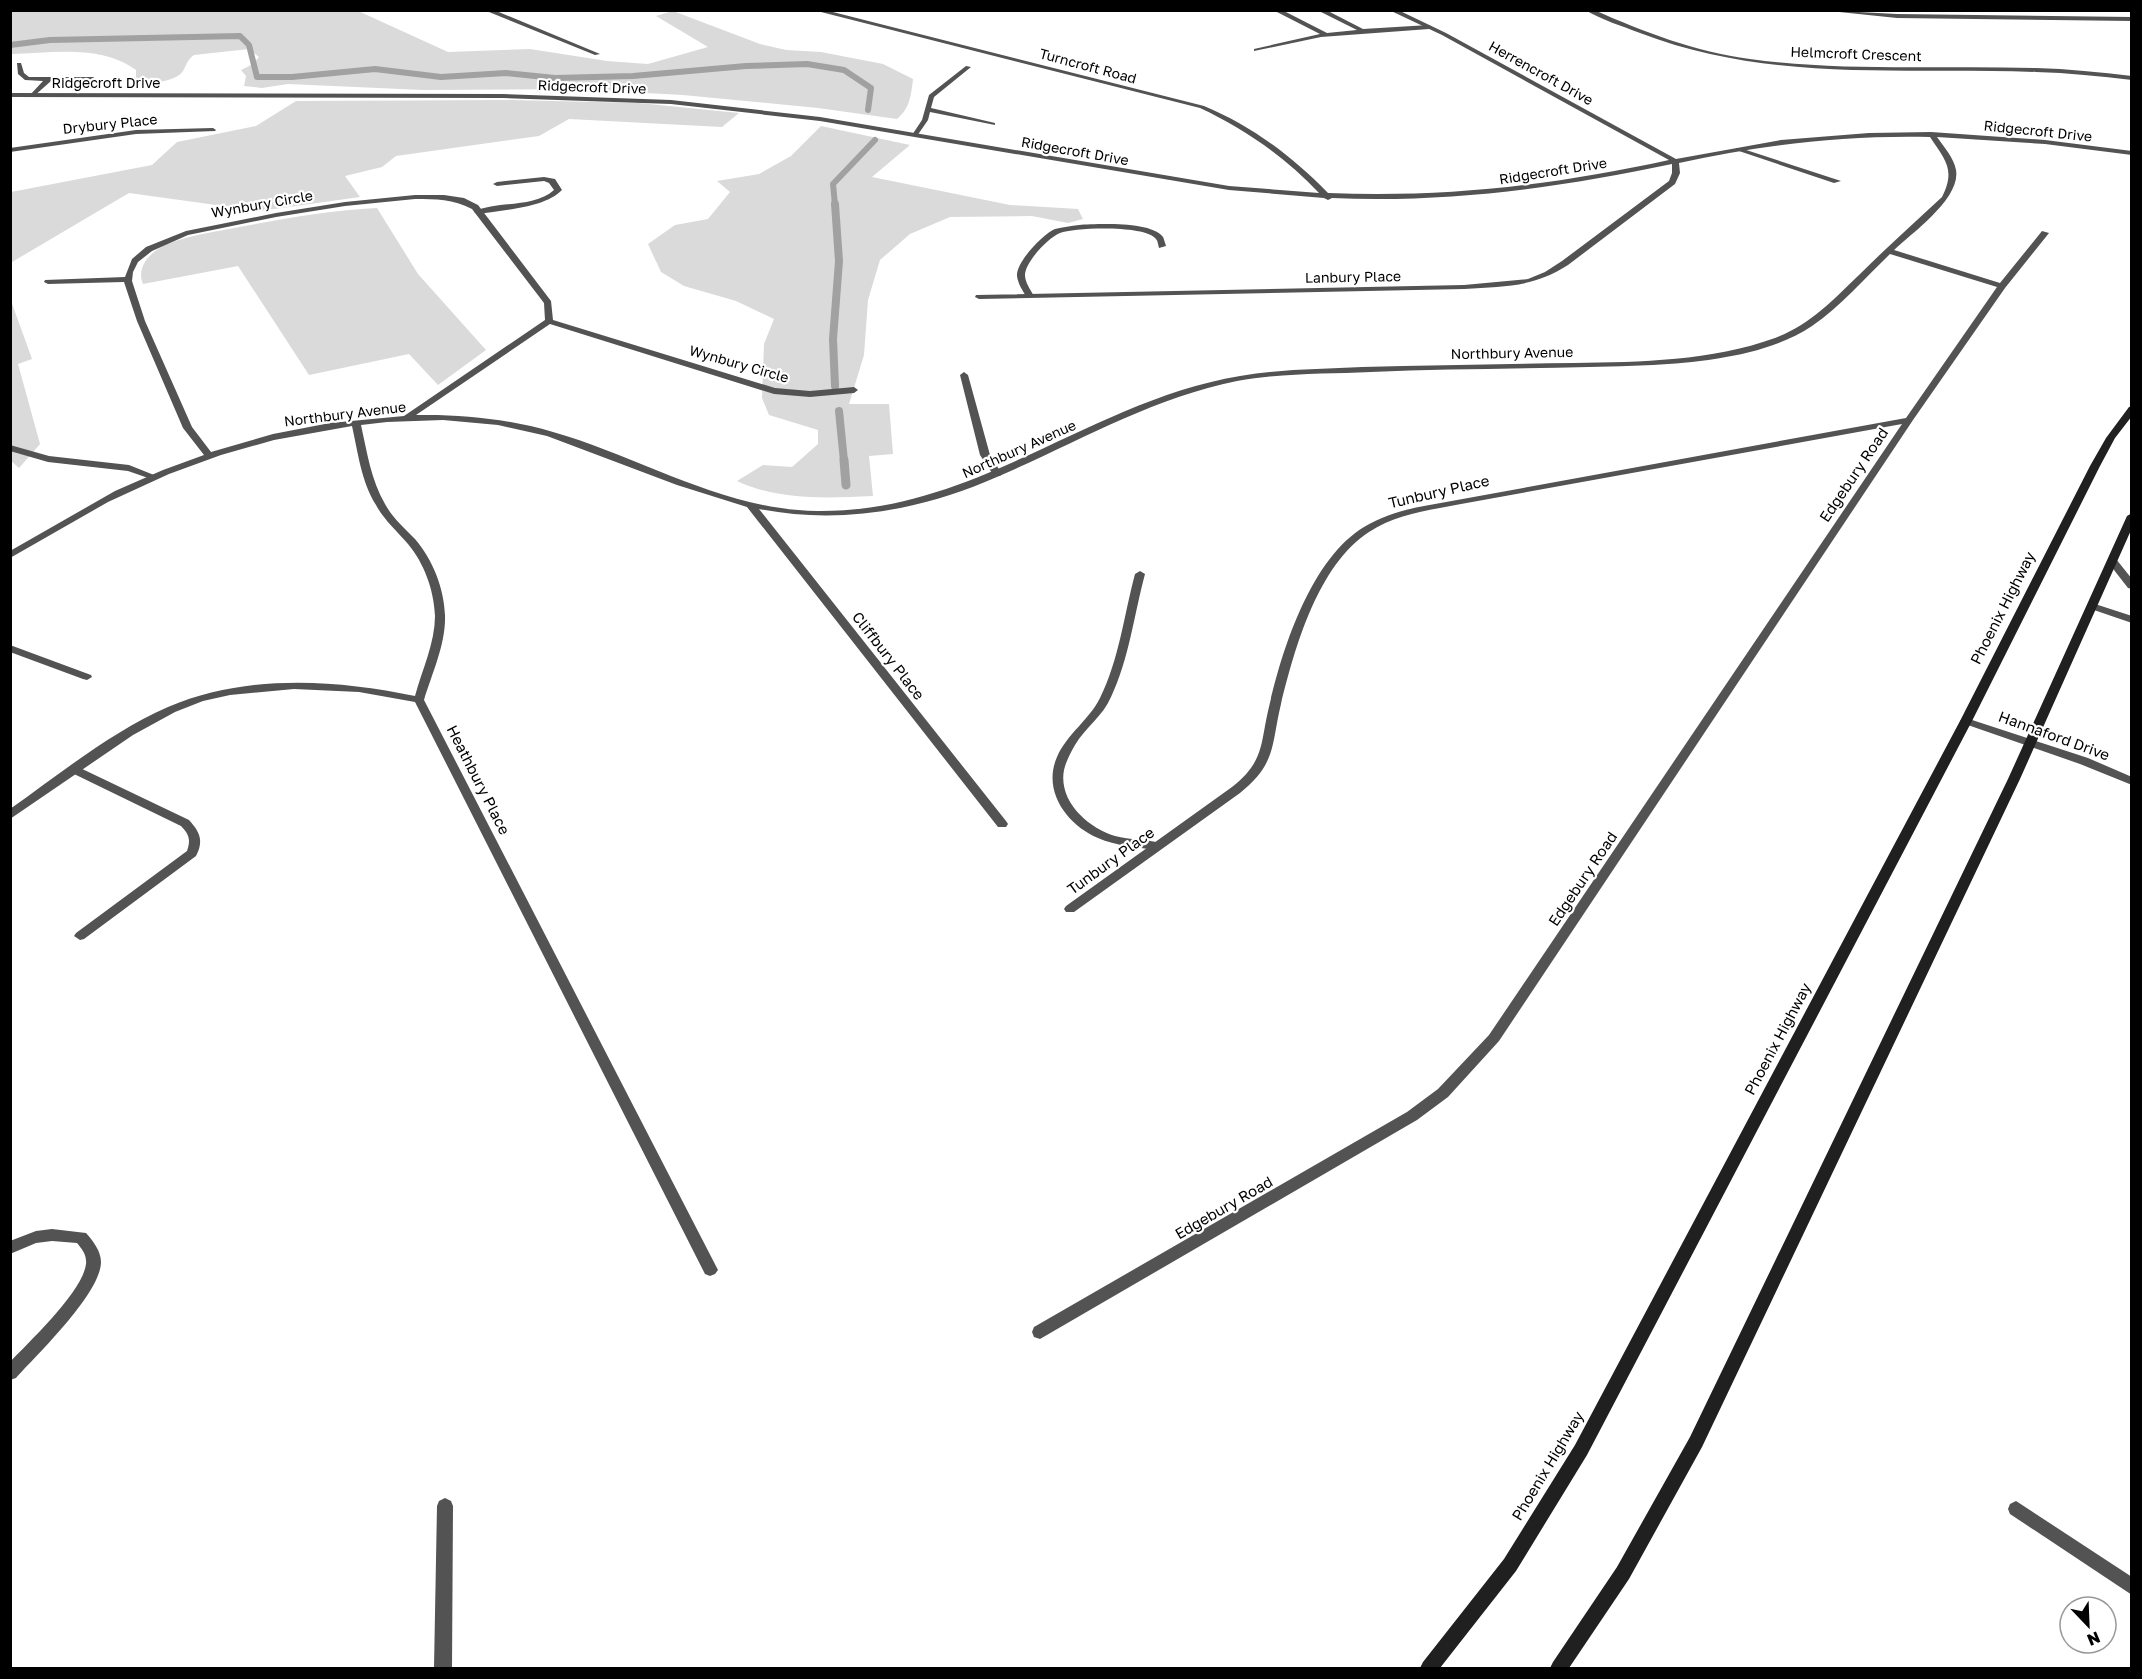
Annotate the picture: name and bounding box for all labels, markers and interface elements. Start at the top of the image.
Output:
street label: Herrencroft Drive [1486,37,1596,108]
street label: Helmcroft Crescent [1790,43,1922,64]
street label: Turncroft Road [1038,44,1139,87]
street label: Ridgecroft Drive [52,74,160,91]
street label: Ridgecroft Drive [537,76,647,97]
street label: Drybury Place [62,110,158,137]
street label: Ridgecroft Drive [1983,116,2093,145]
street label: Ridgecroft Drive [1020,133,1130,168]
street label: Ridgecroft Drive [1498,154,1608,187]
street label: Wynbury Circle [210,186,314,221]
street label: Lanbury Place [1305,267,1401,286]
street label: Wynbury Circle [687,341,791,386]
street label: Northbury Avenue [1450,343,1573,362]
street label: Northbury Avenue [283,398,407,429]
street label: Northbury Avenue [959,416,1078,481]
street label: Edgebury Road [1815,424,1891,525]
street label: Tunbury Place [1387,471,1491,511]
street label: Phoenix Highway [1966,548,2039,667]
street label: Cliffbury Place [849,608,929,703]
street label: Hannaford Drive [1996,707,2113,764]
street label: Heathbury Place [444,722,514,838]
street label: Tunbury Place [1063,822,1158,898]
street label: Edgebury Road [1544,828,1620,929]
street label: Phoenix Highway [1740,979,1814,1098]
street label: Edgebury Road [1172,1172,1275,1242]
street label: Phoenix Highway [1507,1407,1587,1523]
north arrow [2058,1595,2118,1655]
text: N [2084,1627,2103,1650]

